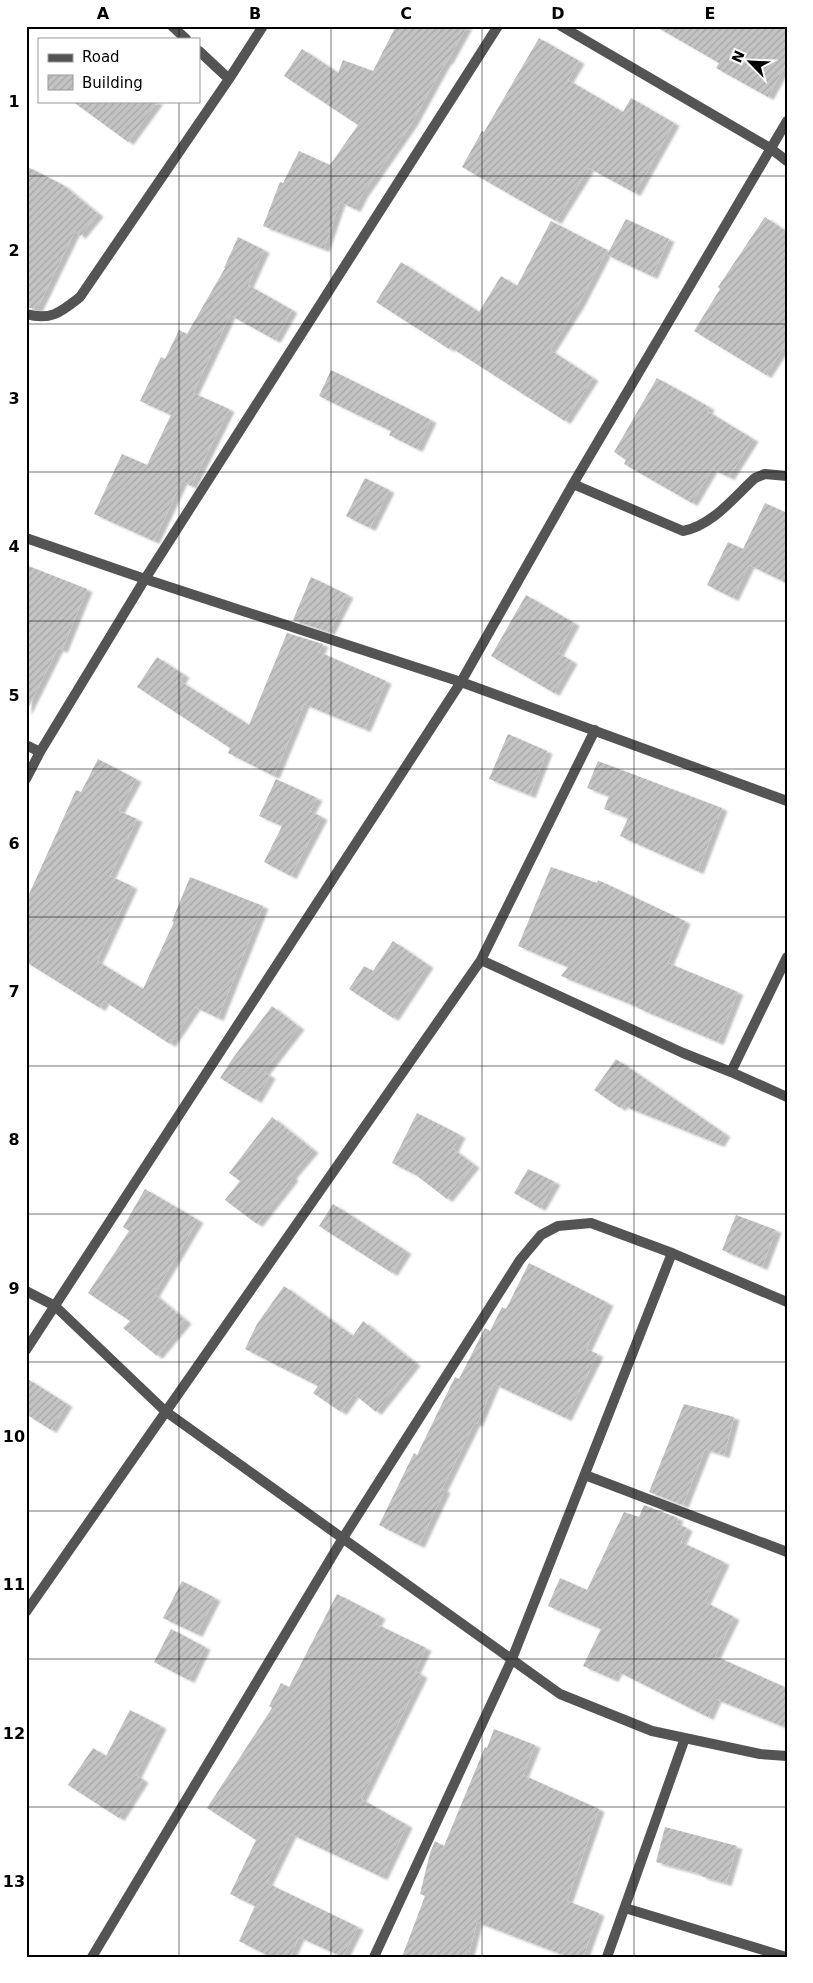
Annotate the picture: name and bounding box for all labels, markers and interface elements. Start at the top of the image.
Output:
text: A [97,4,110,23]
text: B [249,4,261,23]
text: C [400,4,412,23]
text: D [551,4,565,23]
text: E [705,4,715,23]
legend [38,38,200,102]
north arrow [726,38,776,88]
text: Road [82,48,120,66]
text: N [728,48,748,65]
text: Building [82,74,143,92]
text: 1 [8,92,20,111]
text: 2 [8,241,20,260]
text: 3 [8,389,20,408]
text: 4 [8,537,20,556]
text: 5 [8,686,20,705]
text: 6 [8,834,20,853]
text: 7 [8,982,20,1001]
text: 8 [8,1130,20,1149]
text: 9 [8,1279,20,1298]
text: 10 [3,1427,25,1446]
text: 11 [3,1575,25,1594]
text: 12 [3,1724,25,1743]
text: 13 [3,1872,25,1891]

